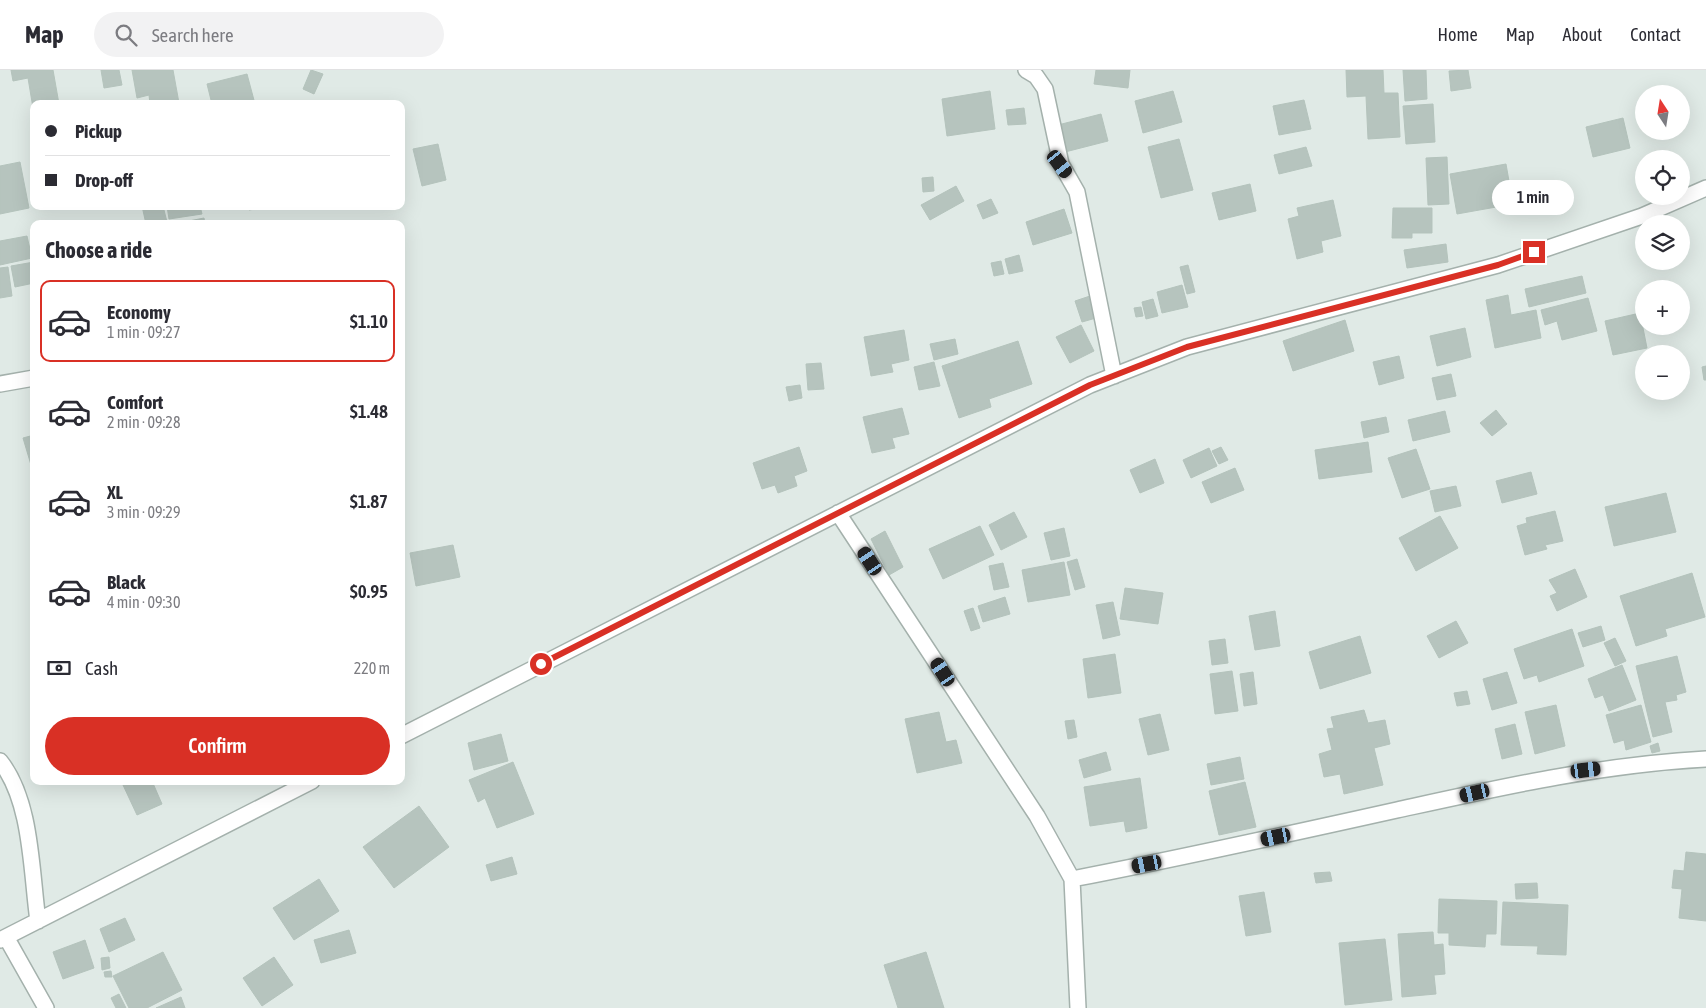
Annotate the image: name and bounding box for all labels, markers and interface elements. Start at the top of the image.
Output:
search box [94,12,444,57]
text: Map [25,21,64,48]
icon: search [112,21,140,49]
text: Search here [152,24,234,46]
text: Home [1438,24,1478,45]
text: Map [1506,24,1535,45]
text: About [1563,24,1602,45]
text: Contact [1630,24,1681,45]
north arrow [1635,85,1690,140]
map controls [1635,85,1690,400]
text: Pickup [75,120,122,142]
car [1044,148,1075,180]
button: locate [1635,150,1690,205]
text: Drop-off [75,169,133,191]
callout: 1 min [1493,180,1575,214]
text: 1 min [1517,188,1549,206]
button: layers [1635,215,1690,270]
text: Choose a ride [45,237,152,263]
route end [1523,241,1545,263]
button: + [1635,280,1690,335]
icon: car [47,299,92,344]
text: Economy [107,301,171,323]
text: $1.10 [350,310,388,332]
text: 1 min · 09:27 [107,323,180,341]
button: − [1635,345,1690,400]
icon: car [47,389,92,434]
text: Comfort [107,391,163,413]
text: $1.48 [350,400,388,422]
text: 2 min · 09:28 [107,413,180,431]
icon: car [47,479,92,524]
text: XL [107,481,123,503]
text: $1.87 [350,490,388,512]
text: 3 min · 09:29 [107,503,180,521]
car [855,544,884,578]
icon: car [47,569,92,614]
text: Black [107,571,145,593]
text: $0.95 [350,580,388,602]
text: 4 min · 09:30 [107,593,180,611]
route start [530,653,552,675]
icon: cash [45,654,73,682]
car [928,655,957,689]
text: Cash [85,657,118,679]
text: 220 m [354,659,390,677]
button: Confirm [45,717,390,775]
car [1570,761,1601,779]
car [1458,782,1491,804]
car [1259,827,1292,847]
car [1130,854,1163,874]

